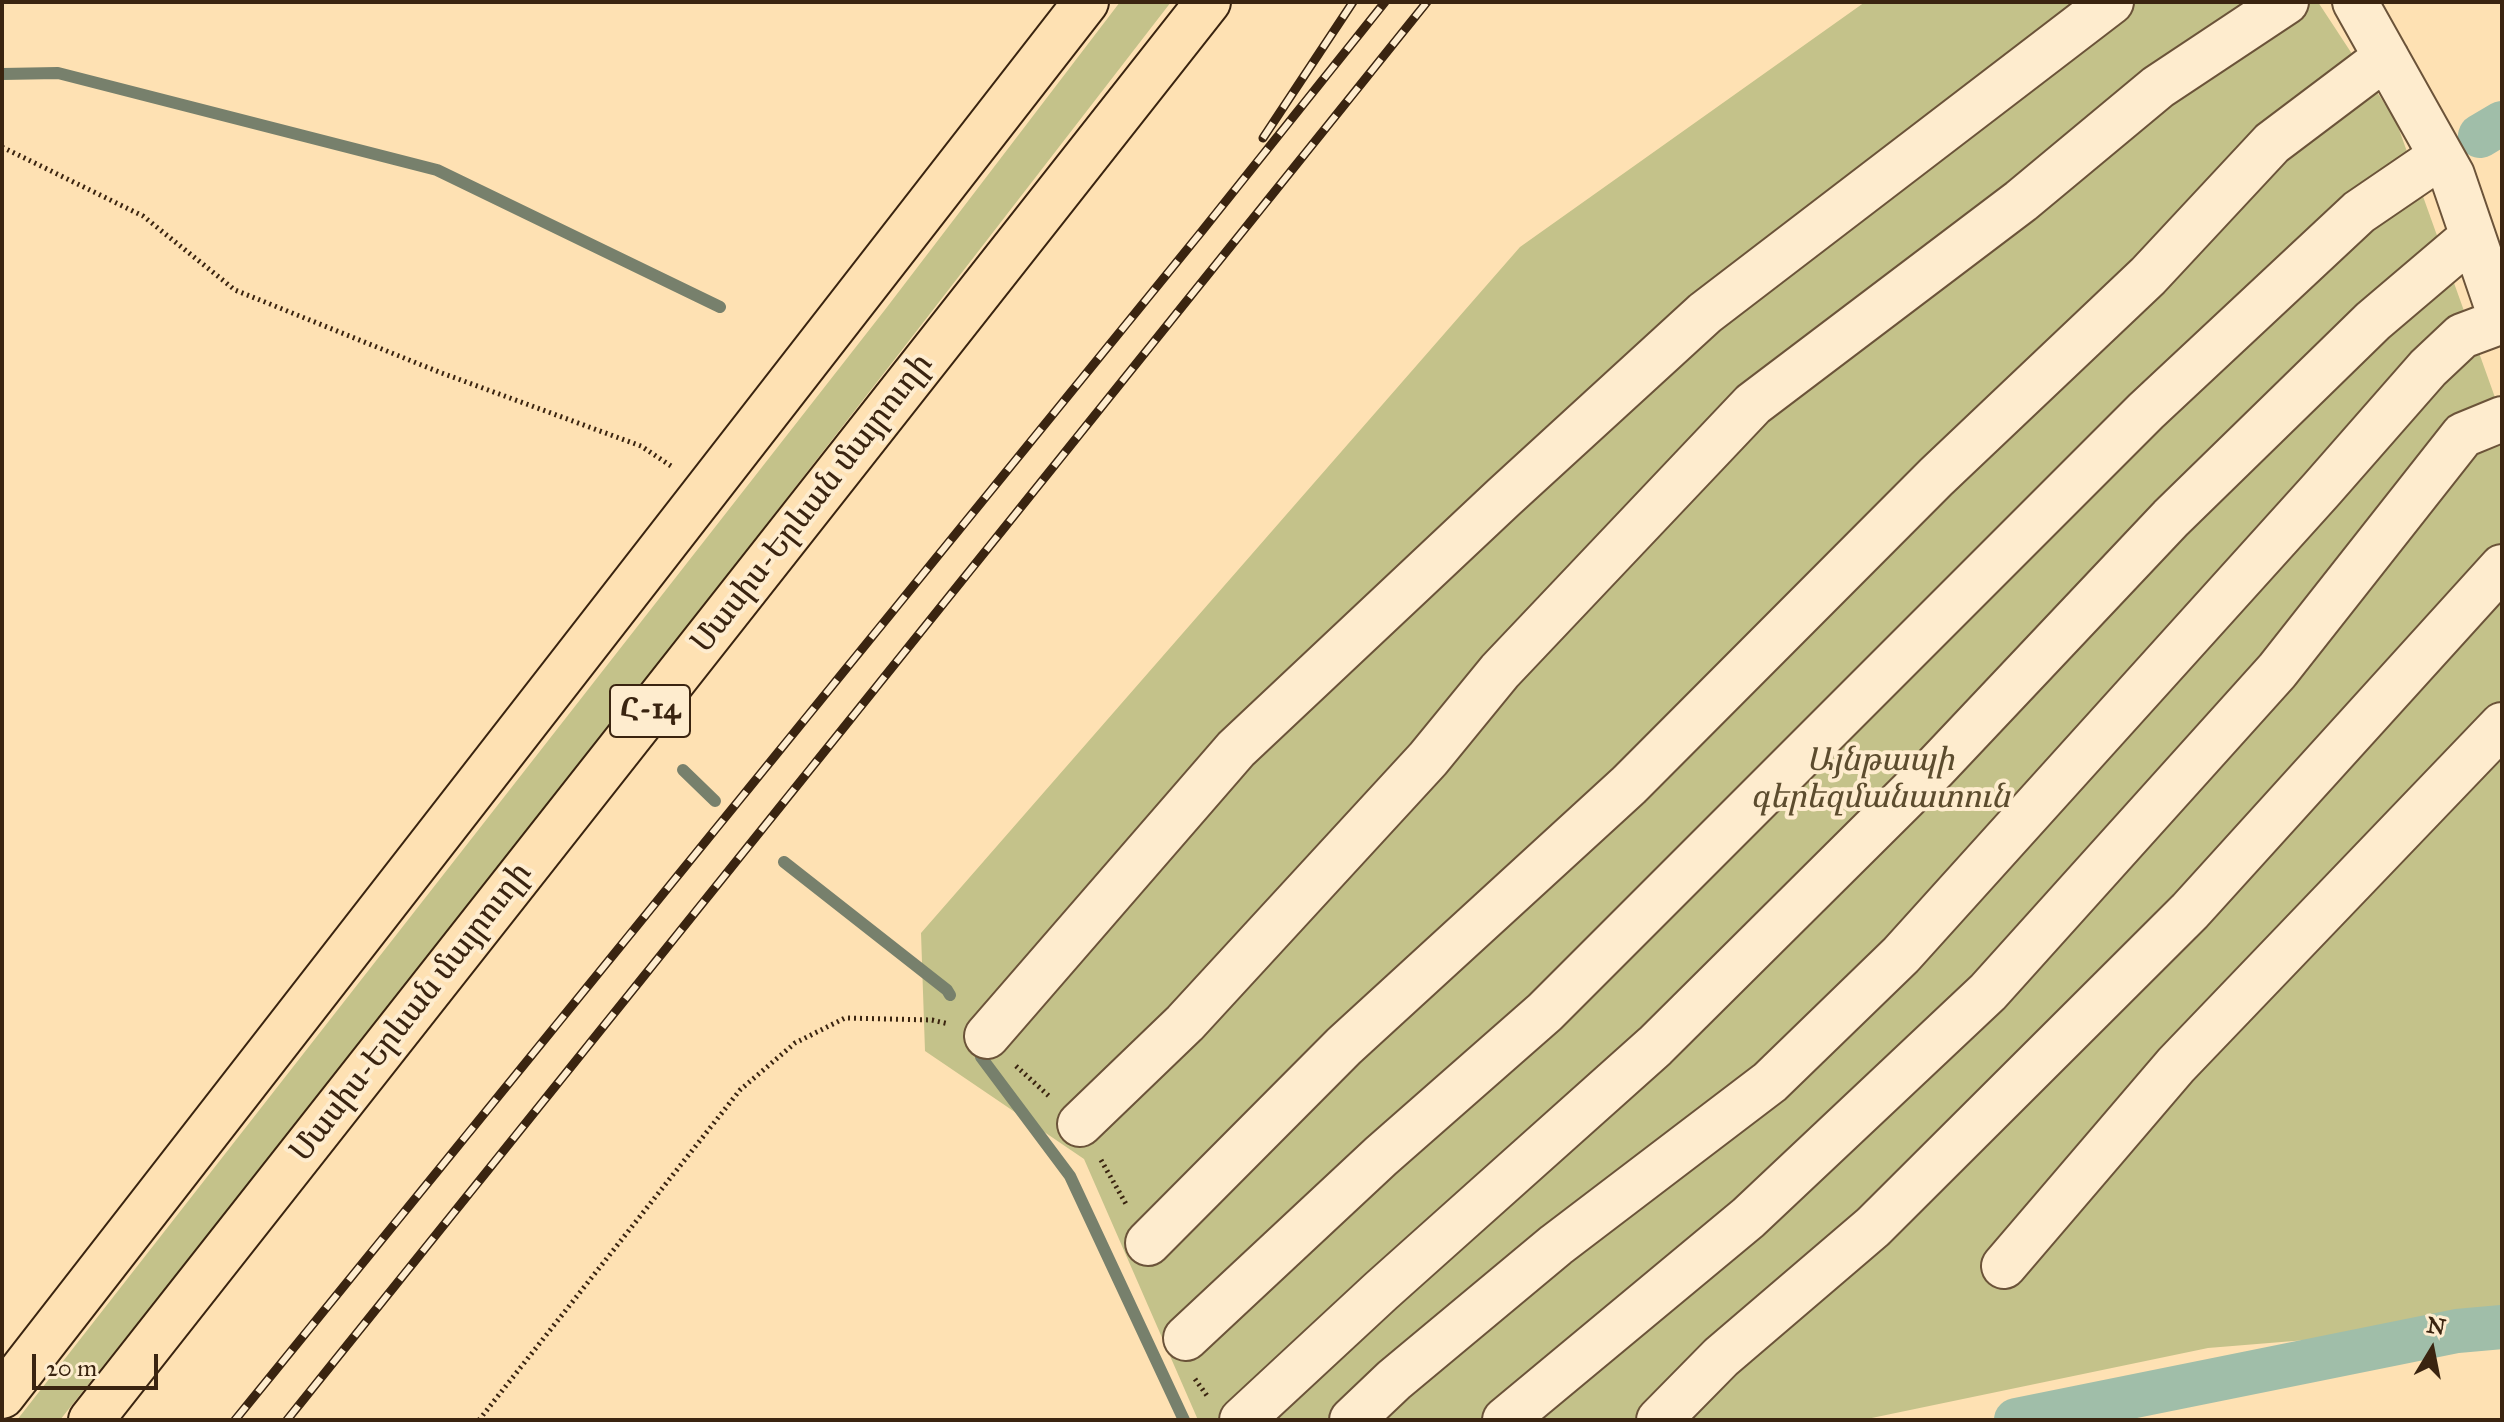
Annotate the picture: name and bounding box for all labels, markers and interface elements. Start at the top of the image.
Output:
street label: Մասիս-Երևան մայրուղի [684,347,942,661]
road number: Հ-14 [610,685,690,737]
park label: Այնթապի գերեզմանատուն [1750,743,2010,818]
street label: Մասիս-Երևան մայրուղի [283,856,541,1170]
north arrow [2392,1310,2472,1390]
text: N [2425,1311,2448,1341]
scale bar [36,1338,162,1388]
text: 20 m [46,1353,97,1383]

